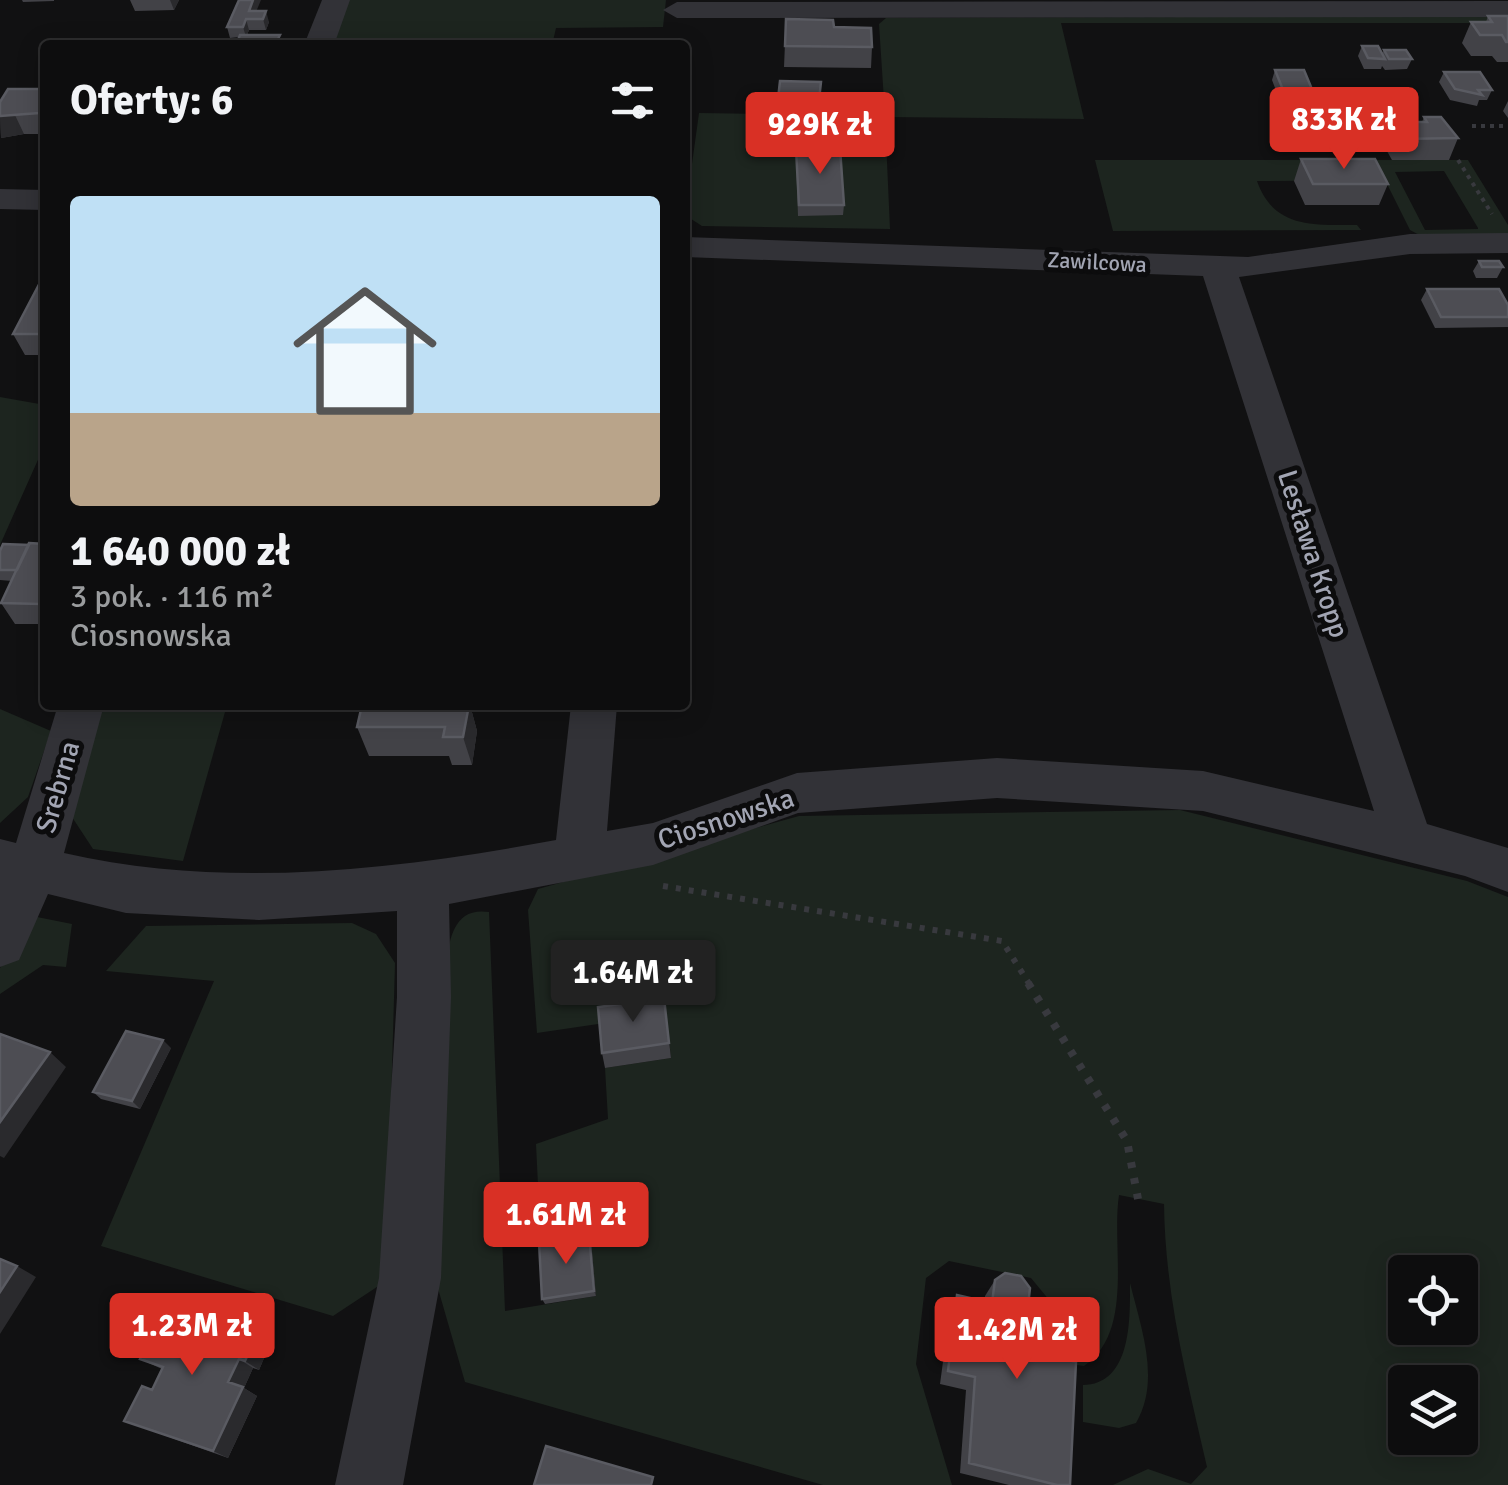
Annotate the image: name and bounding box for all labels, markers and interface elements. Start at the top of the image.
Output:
icon: filters [605,73,660,128]
text: Oferty: 6 [70,75,234,126]
pin: 833K zł [1252,87,1436,172]
pin: 929K zł [728,92,912,177]
text: 833K zł [1292,100,1396,139]
text: 929K zł [768,105,872,144]
street label: Zawilcowa [1047,246,1147,278]
icon: home [275,261,455,441]
street label: Lesława Kropp [1270,466,1356,642]
text: 1 640 000 zł [70,526,291,577]
text: 3 pok. · 116 m² [70,577,274,616]
text: Ciosnowska [70,616,232,655]
street label: Srebrna [29,737,87,837]
street label: Ciosnowska [653,781,799,857]
pin: 1.64M zł [530,940,736,1025]
text: 1.64M zł [573,953,693,992]
pin: 1.61M zł [463,1182,669,1267]
text: 1.61M zł [506,1195,626,1234]
map controls [1388,1255,1478,1455]
button: locate [1388,1255,1478,1345]
pin: 1.23M zł [89,1293,295,1378]
pin: 1.42M zł [914,1297,1120,1382]
text: 1.23M zł [132,1306,252,1345]
text: 1.42M zł [957,1310,1077,1349]
button: layers [1388,1365,1478,1455]

